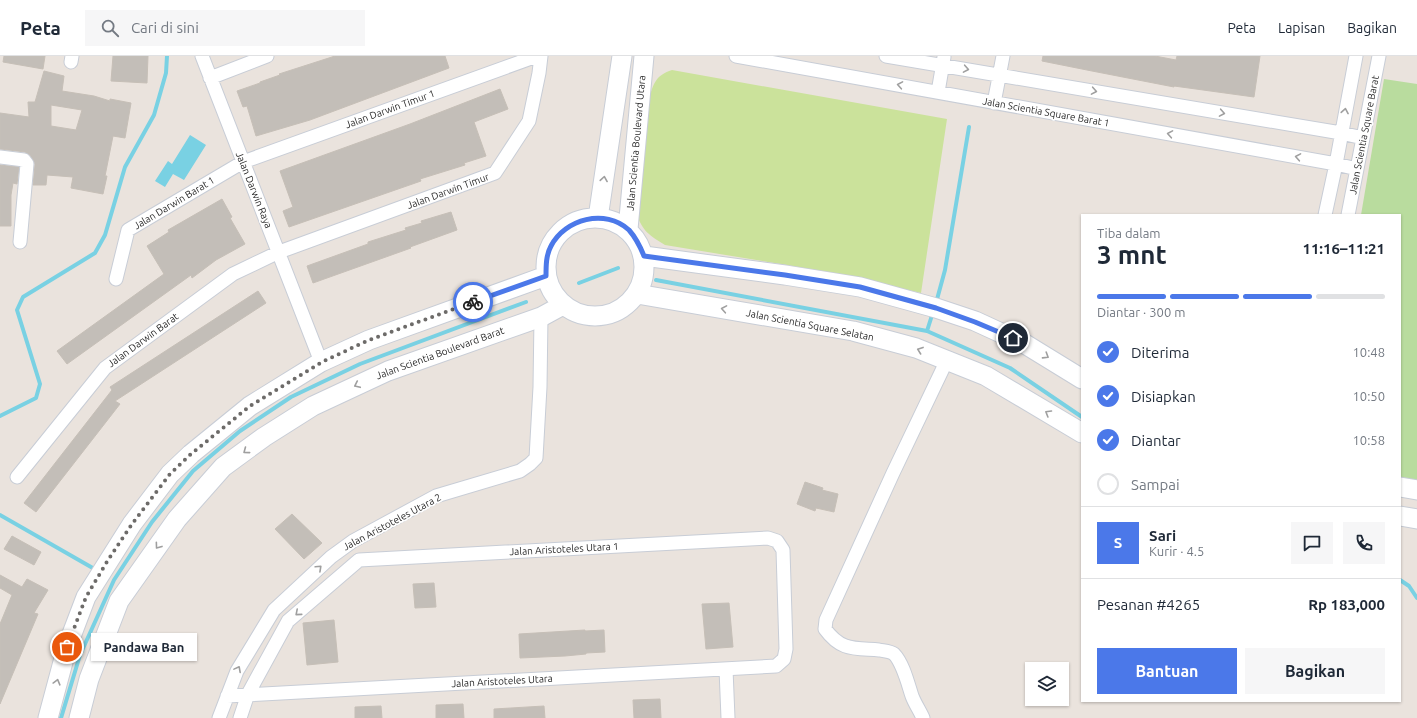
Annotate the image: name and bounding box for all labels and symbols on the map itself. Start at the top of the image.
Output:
one-way arrow [963,65,969,73]
street label: Jalan Scientia Square Barat [1347,74,1381,195]
street label: Jalan Scientia Boulevard Utara [625,75,647,211]
one-way arrow [897,82,903,90]
one-way arrow [1091,87,1097,95]
street label: Jalan Darwin Timur 1 [344,88,436,130]
street label: Jalan Scientia Square Barat 1 [982,95,1110,129]
one-way arrow [1219,108,1225,117]
one-way arrow [1341,108,1349,115]
one-way arrow [1167,130,1173,139]
street label: Jalan Darwin Raya [234,150,274,230]
one-way arrow [1295,153,1301,162]
street label: Jalan Darwin Timur [405,171,491,211]
street label: Jalan Darwin Barat 1 [132,174,216,232]
one-way arrow [599,176,608,182]
courier [453,282,493,322]
one-way arrow [721,305,727,314]
street label: Jalan Scientia Square Selatan [745,307,875,343]
street label: Jalan Darwin Barat [106,311,180,369]
pin [996,321,1030,355]
street label: Jalan Scientia Boulevard Barat [374,325,506,381]
one-way arrow [916,346,923,354]
one-way arrow [1041,352,1048,359]
one-way arrow [354,380,362,388]
one-way arrow [1045,411,1052,418]
one-way arrow [243,446,250,453]
street label: Jalan Aristoteles Utara 2 [341,491,443,553]
one-way arrow [156,541,163,548]
street label: Jalan Aristoteles Utara 1 [509,541,619,557]
one-way arrow [314,565,322,573]
one-way arrow [295,609,302,616]
pin [50,630,84,664]
callout: Pandawa Ban [91,633,197,661]
one-way arrow [234,666,241,673]
street label: Jalan Aristoteles Utara [451,673,553,689]
one-way arrow [52,679,61,686]

